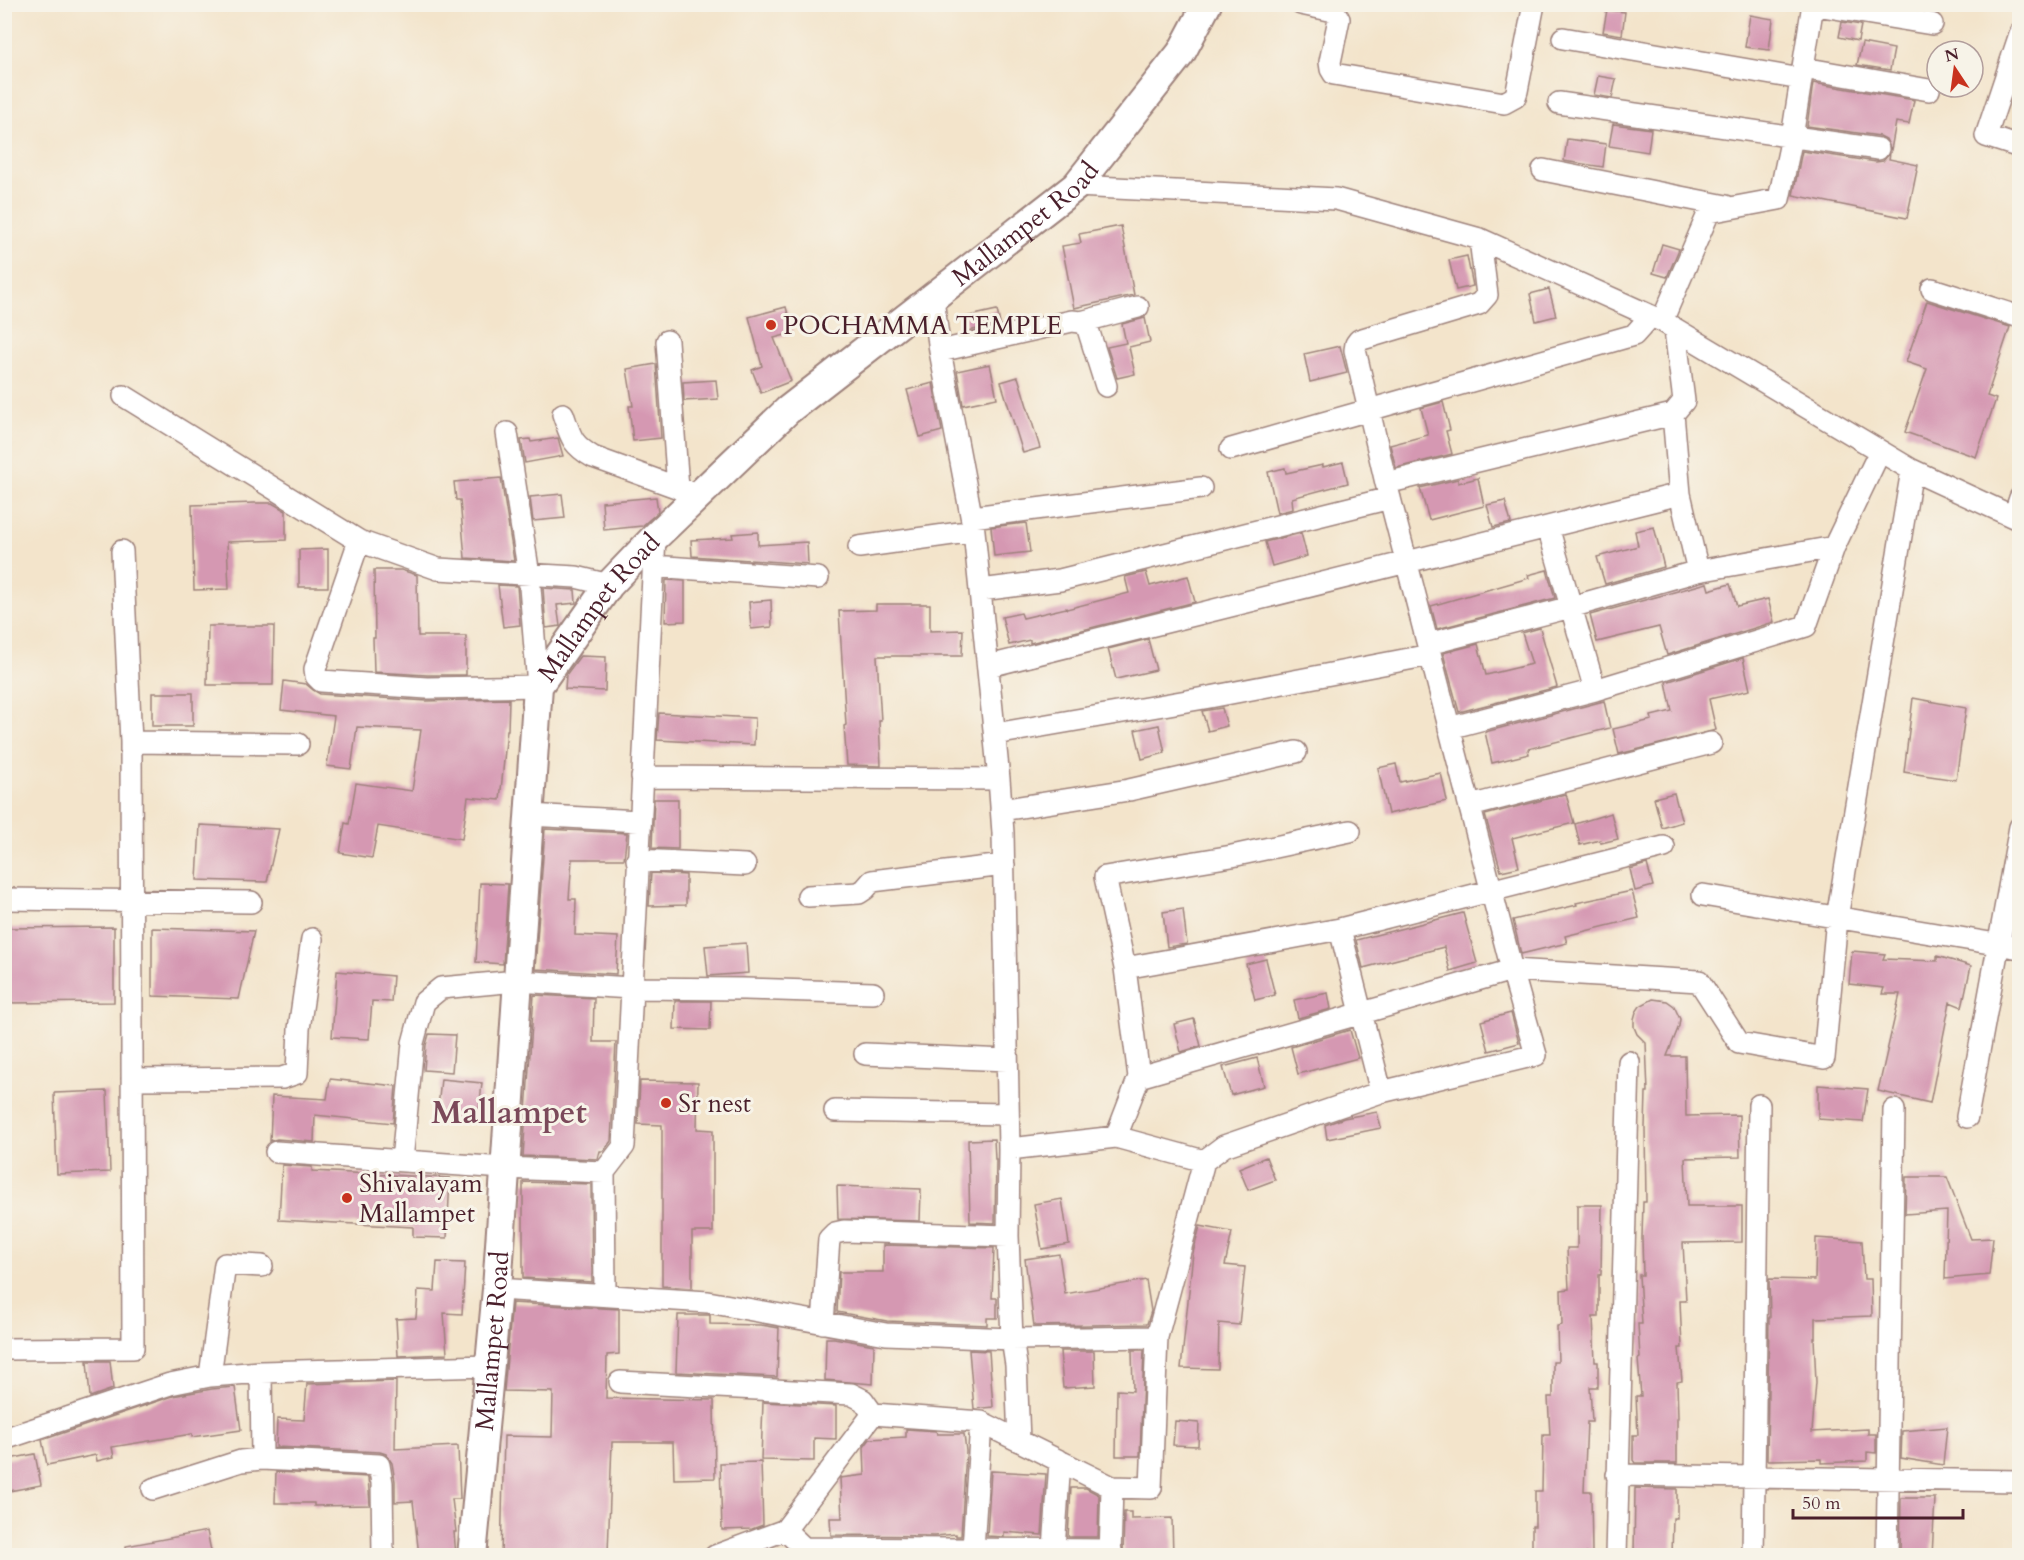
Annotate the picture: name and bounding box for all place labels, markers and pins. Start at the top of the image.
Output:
place label: POCHAMMA TEMPLE [783,308,1062,343]
marker: POCHAMMA TEMPLE [764,318,778,332]
place label: Sr nest [678,1086,751,1121]
marker: Sr nest [659,1096,673,1110]
place label: Shivalayam Mallampet [359,1166,483,1231]
marker: Shivalayam Mallampet [340,1191,354,1205]

